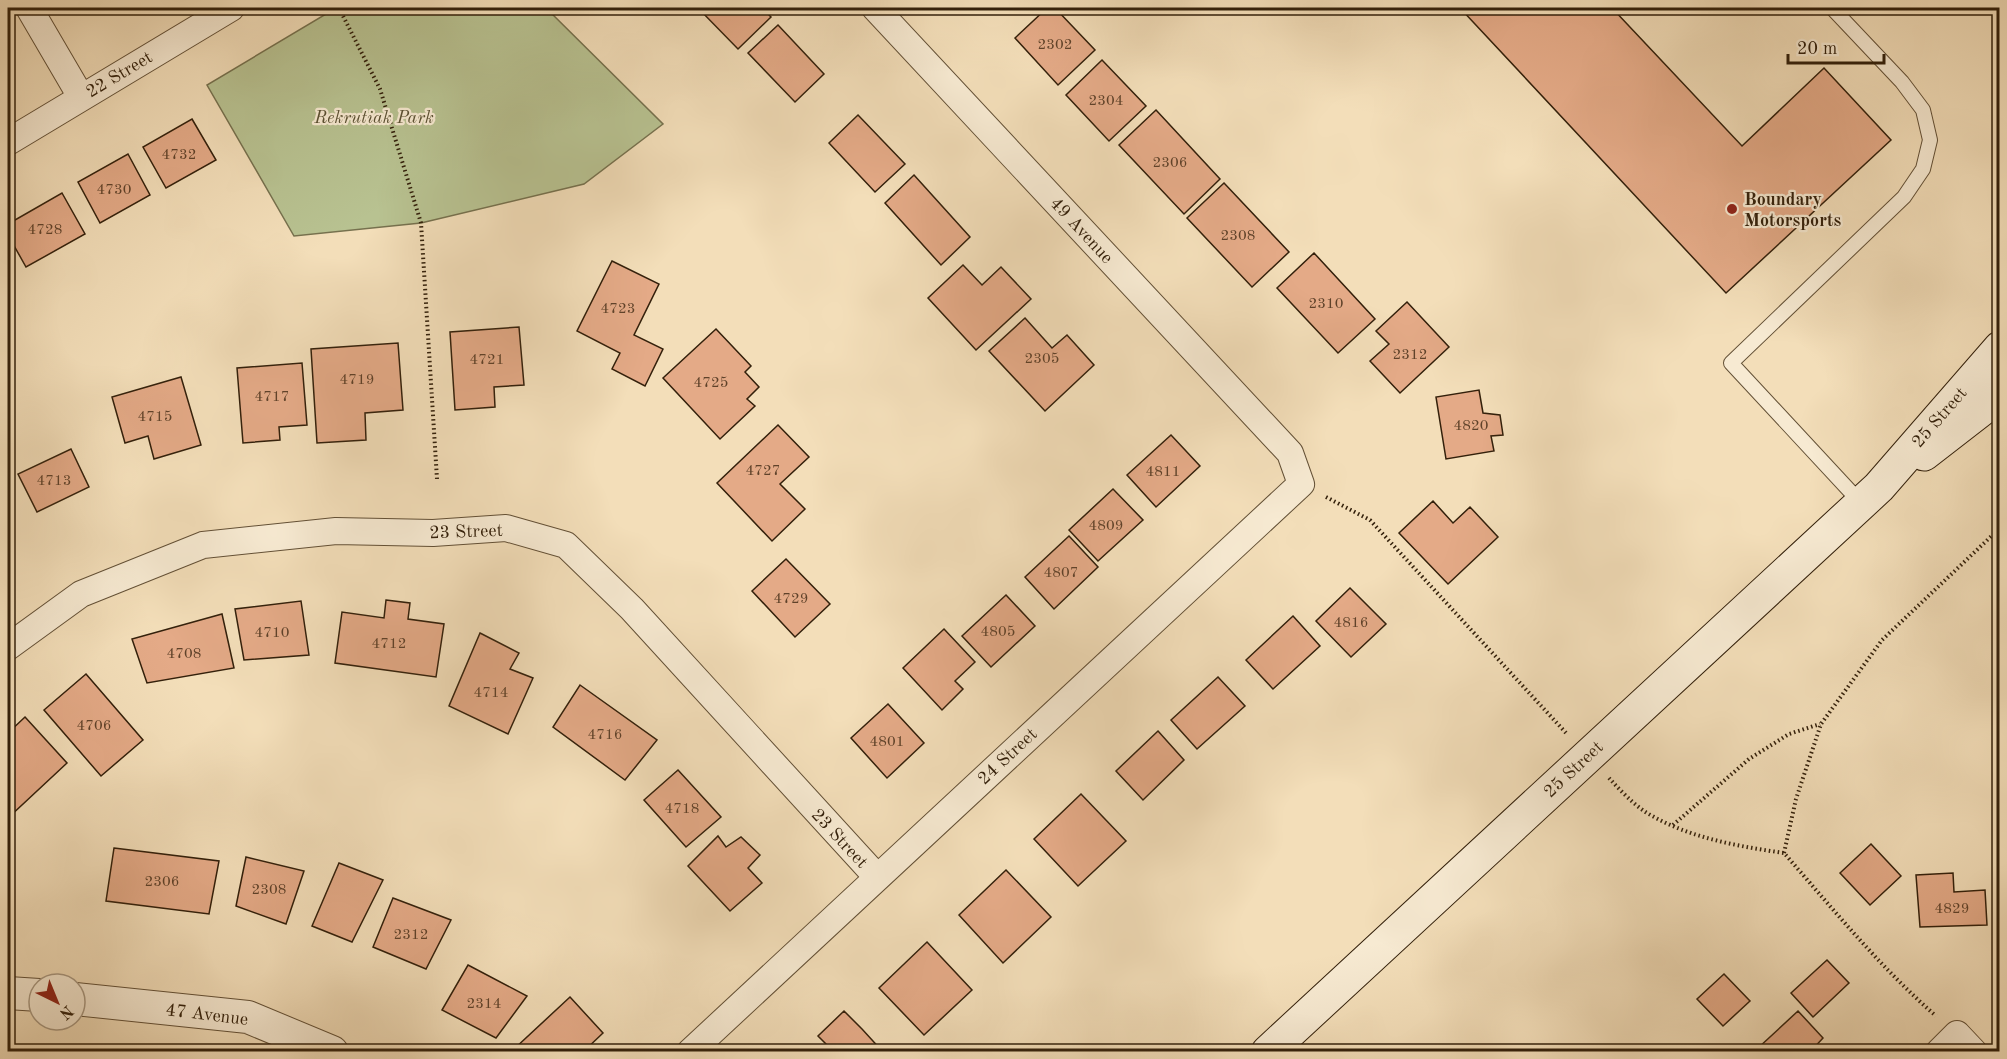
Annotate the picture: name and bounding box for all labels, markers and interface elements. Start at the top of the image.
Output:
scale bar [1788,27,1884,65]
house number: 2302 [1038,38,1072,53]
text: 20 m [1797,40,1837,58]
street label: 22 Street [83,48,156,102]
house number: 2304 [1089,94,1123,109]
park label: Rekrutiak Park [313,109,434,127]
house number: 4732 [162,148,196,163]
house number: 2306 [1153,156,1187,171]
house number: 4730 [97,183,131,198]
place label: Boundary Motorsports [1744,191,1841,230]
street label: 49 Avenue [1046,194,1116,267]
marker: Boundary Motorsports [1725,202,1739,216]
house number: 4728 [28,223,62,238]
house number: 2308 [1221,229,1255,244]
house number: 2310 [1309,297,1343,312]
house number: 4723 [601,302,635,317]
house number: 2312 [1393,348,1427,363]
house number: 2305 [1025,352,1059,367]
house number: 4721 [470,353,504,368]
house number: 4719 [340,373,374,388]
house number: 4725 [694,376,728,391]
street label: 25 Street [1909,384,1971,451]
house number: 4717 [255,390,289,405]
house number: 4715 [138,410,172,425]
house number: 4820 [1454,419,1488,434]
house number: 4727 [746,464,780,479]
house number: 4811 [1146,465,1180,480]
house number: 4713 [37,474,71,489]
house number: 4809 [1089,519,1123,534]
street label: 23 Street [429,522,503,542]
house number: 4807 [1044,566,1078,581]
house number: 4729 [774,592,808,607]
house number: 4816 [1334,616,1368,631]
house number: 4805 [981,625,1015,640]
house number: 4710 [255,626,289,641]
house number: 4712 [372,637,406,652]
house number: 4708 [167,647,201,662]
house number: 4714 [474,686,508,701]
house number: 4706 [77,719,111,734]
street label: 24 Street [975,725,1041,788]
house number: 4716 [588,728,622,743]
house number: 4801 [870,735,904,750]
street label: 25 Street [1541,738,1607,801]
house number: 4718 [665,802,699,817]
street label: 23 Street [808,806,871,872]
house number: 2306 [145,875,179,890]
house number: 2308 [252,883,286,898]
house number: 4829 [1935,902,1969,917]
house number: 2312 [394,928,428,943]
north arrow [27,972,87,1032]
house number: 2314 [467,997,501,1012]
text: N [55,1001,76,1022]
street label: 47 Avenue [165,1001,249,1029]

